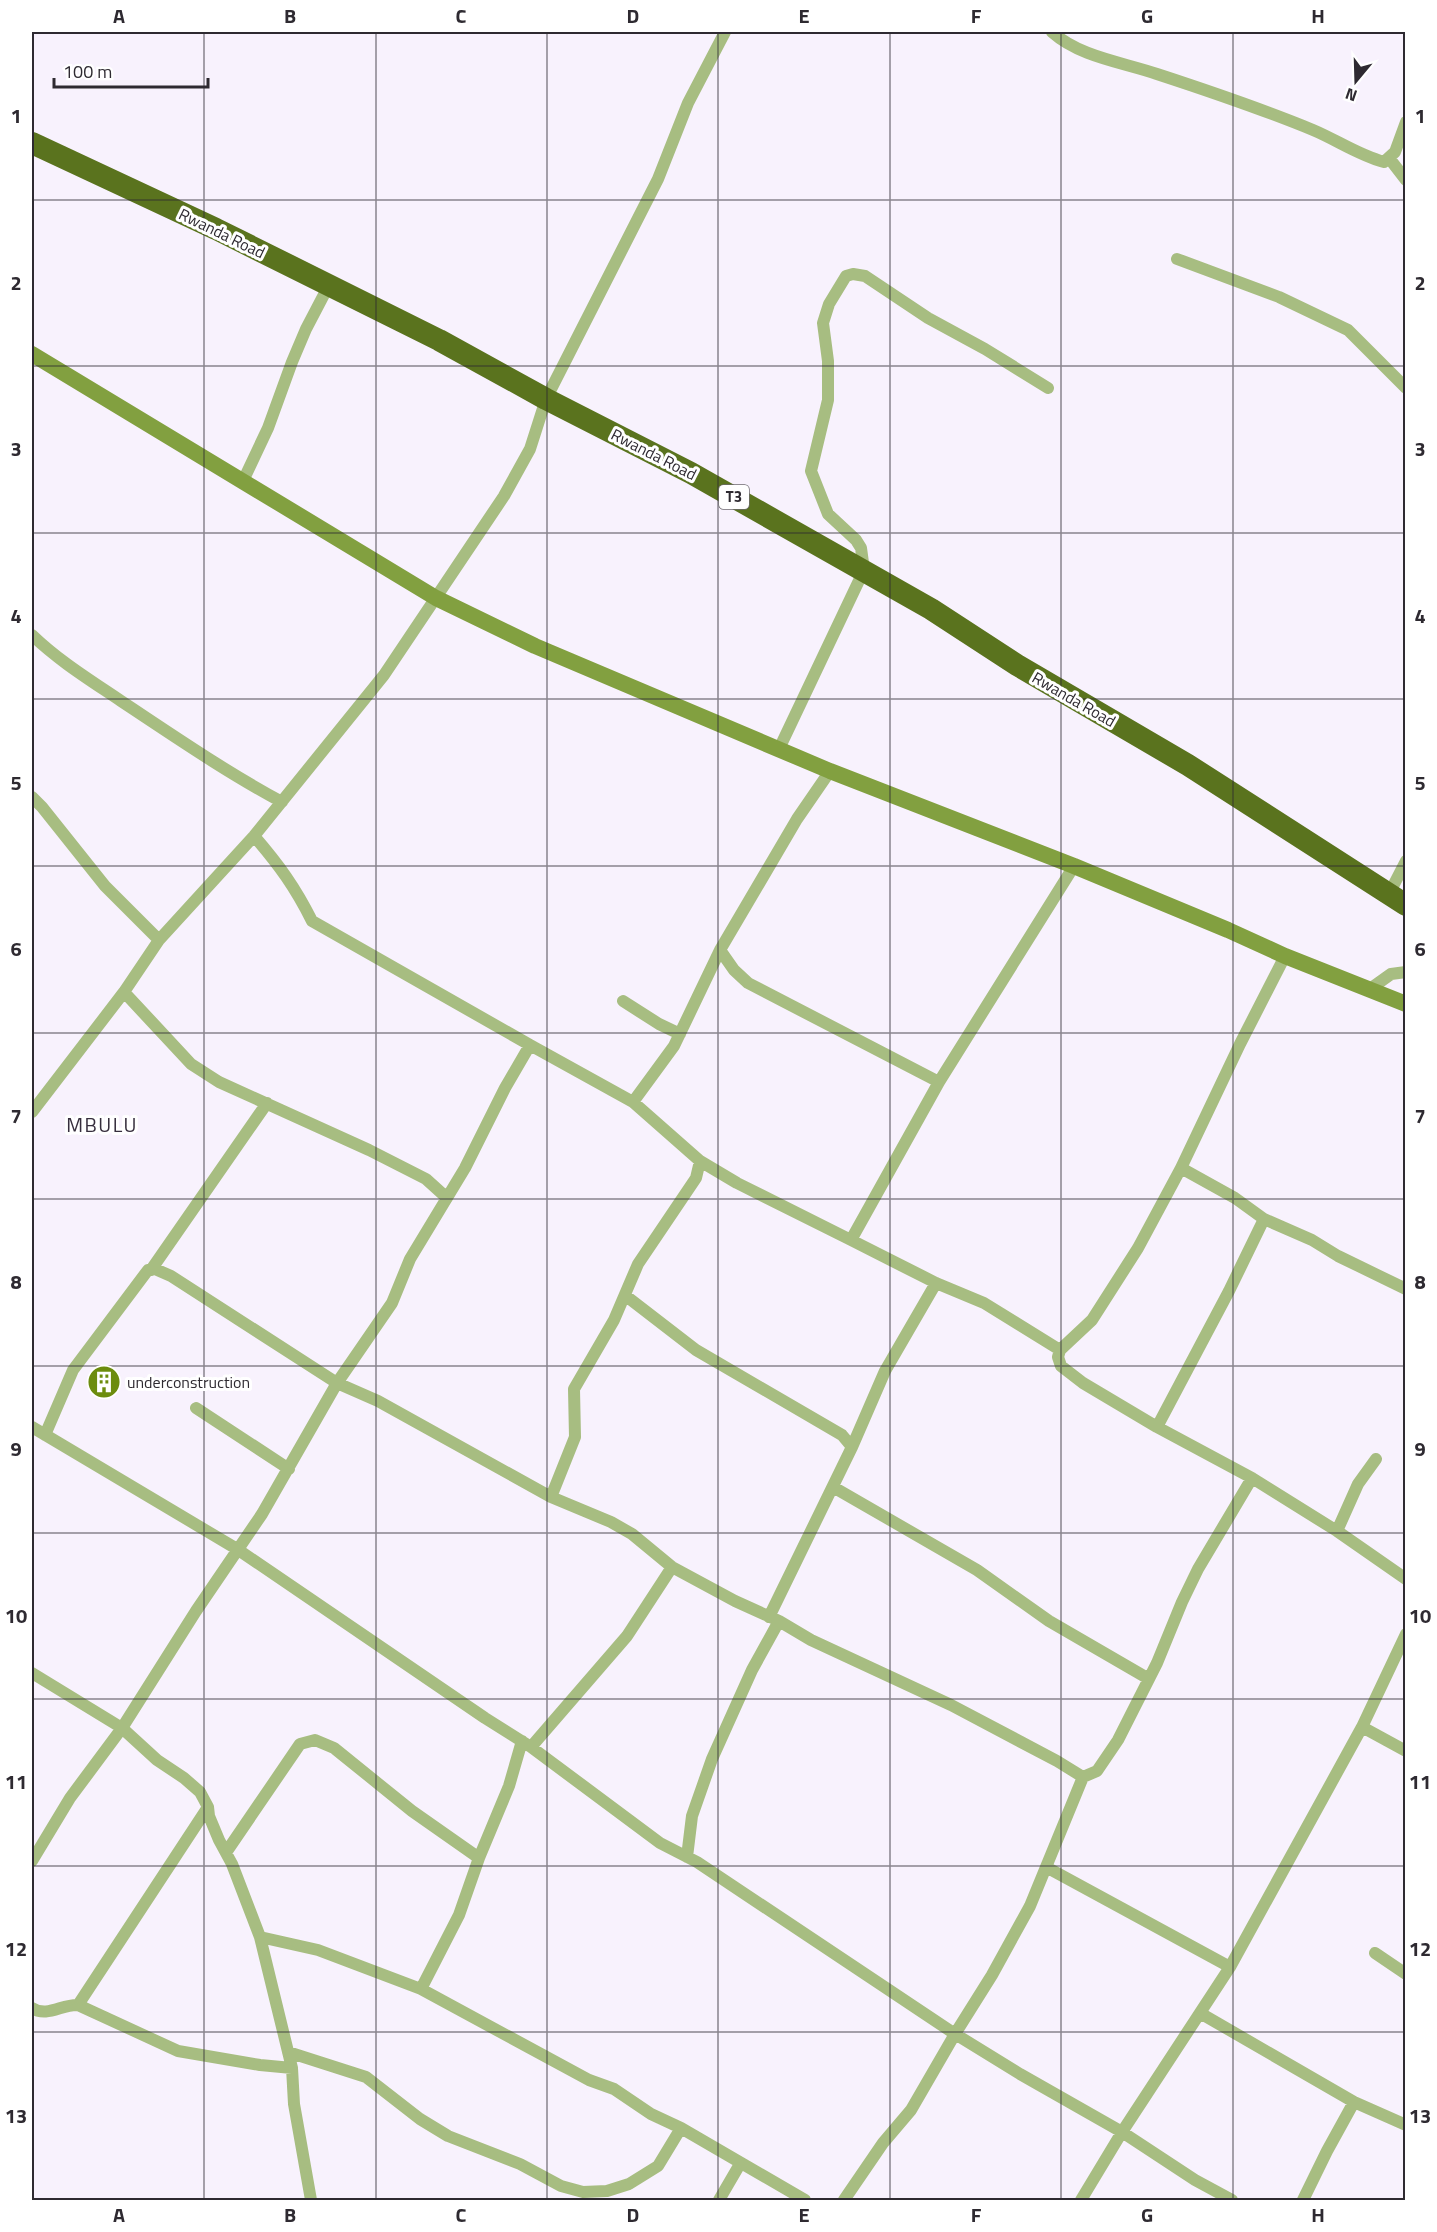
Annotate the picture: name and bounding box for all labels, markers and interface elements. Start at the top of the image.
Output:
text: A [113,0,125,31]
text: B [284,0,296,31]
text: C [456,0,467,31]
text: D [627,0,639,31]
text: E [798,0,810,31]
text: F [971,0,982,31]
text: G [1141,0,1153,31]
text: H [1311,0,1325,31]
scale bar [54,51,208,89]
north arrow [1326,51,1386,111]
text: 100 m [63,58,112,85]
text: N [1342,82,1360,108]
text: 1 [10,100,22,131]
text: 1 [1414,100,1426,131]
street label: Rwanda Road [175,202,269,264]
text: 2 [10,267,22,298]
text: 2 [1414,267,1426,298]
street label: Rwanda Road [607,422,701,486]
text: 3 [10,433,22,464]
text: 3 [1414,433,1426,464]
road number: T3 [719,485,749,509]
text: 4 [10,600,22,631]
text: 4 [1414,600,1426,631]
street label: Rwanda Road [1028,665,1120,733]
text: 5 [10,767,22,798]
text: 5 [1414,767,1426,798]
text: 6 [10,933,22,964]
text: 6 [1414,933,1426,964]
text: 7 [10,1100,22,1131]
text: 7 [1414,1100,1426,1131]
district label: MBULU [66,1109,138,1140]
text: 8 [10,1266,22,1297]
text: 8 [1414,1266,1426,1297]
building icon: underconstruction [86,1364,122,1400]
place label: underconstruction [127,1370,250,1394]
text: 9 [10,1433,22,1464]
text: 9 [1414,1433,1426,1464]
text: 10 [5,1600,27,1631]
text: 10 [1409,1600,1431,1631]
text: 11 [5,1766,27,1797]
text: 11 [1409,1766,1431,1797]
text: 12 [5,1933,27,1964]
text: 12 [1409,1933,1431,1964]
text: 13 [5,2100,27,2131]
text: 13 [1409,2100,1431,2131]
text: A [113,2199,125,2230]
text: B [284,2199,296,2230]
text: C [456,2199,467,2230]
text: D [627,2199,639,2230]
text: E [798,2199,810,2230]
text: F [971,2199,982,2230]
text: G [1141,2199,1153,2230]
text: H [1311,2199,1325,2230]

